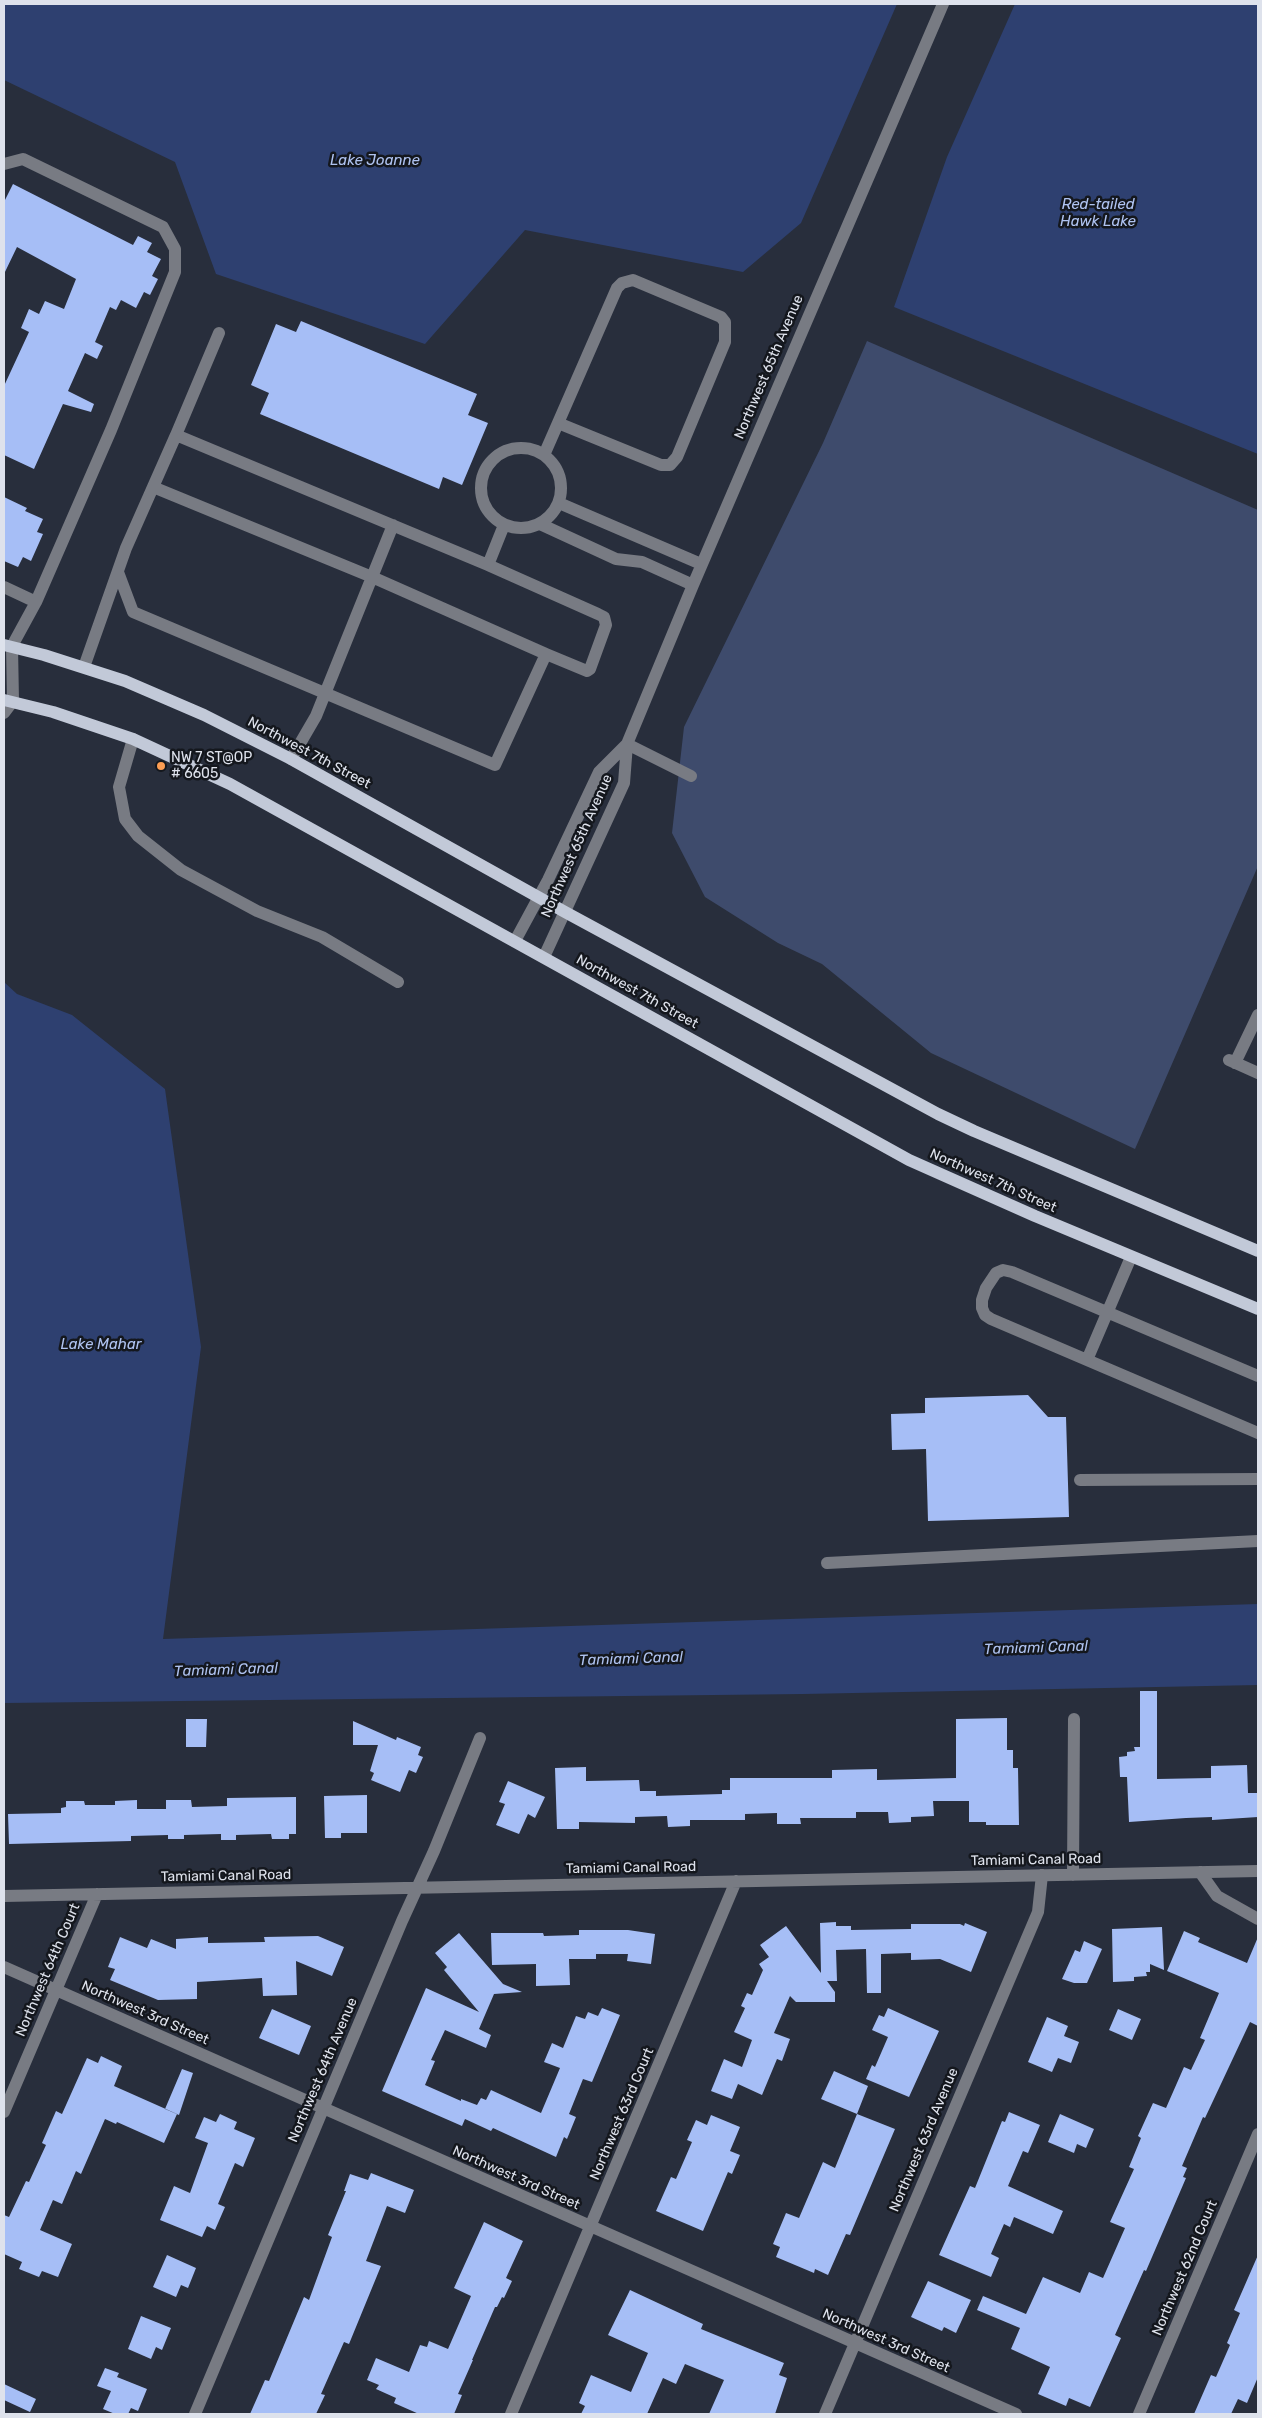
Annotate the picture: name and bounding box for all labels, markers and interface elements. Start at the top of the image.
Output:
water label: Lake Joanne [330,152,420,170]
water label: Red-tailed Hawk Lake [1060,196,1136,231]
street label: Northwest 65th Avenue [731,292,807,442]
street label: Northwest 7th Street [245,713,373,793]
place label: NW 7 ST@OP # 6605 [171,750,252,782]
marker: NW 7 ST@OP # 6605 [155,760,167,772]
street label: Northwest 65th Avenue [538,772,616,920]
street label: Northwest 7th Street [573,951,701,1033]
street label: Northwest 7th Street [927,1145,1059,1217]
water label: Lake Mahar [60,1336,142,1354]
water label: Tamiami Canal [984,1637,1088,1659]
water label: Tamiami Canal [579,1648,683,1670]
water label: Tamiami Canal [174,1659,278,1681]
street label: Tamiami Canal Road [971,1850,1101,1870]
street label: Tamiami Canal Road [566,1858,696,1878]
street label: Tamiami Canal Road [161,1866,291,1886]
street label: Northwest 64th Court [12,1901,84,2039]
street label: Northwest 3rd Street [79,1977,211,2049]
street label: Northwest 64th Avenue [285,1995,361,2145]
street label: Northwest 63rd Court [586,2045,658,2183]
street label: Northwest 63rd Avenue [886,2066,962,2214]
street label: Northwest 3rd Street [450,2142,582,2214]
street label: Northwest 62nd Court [1149,2198,1221,2338]
street label: Northwest 3rd Street [820,2305,952,2377]

